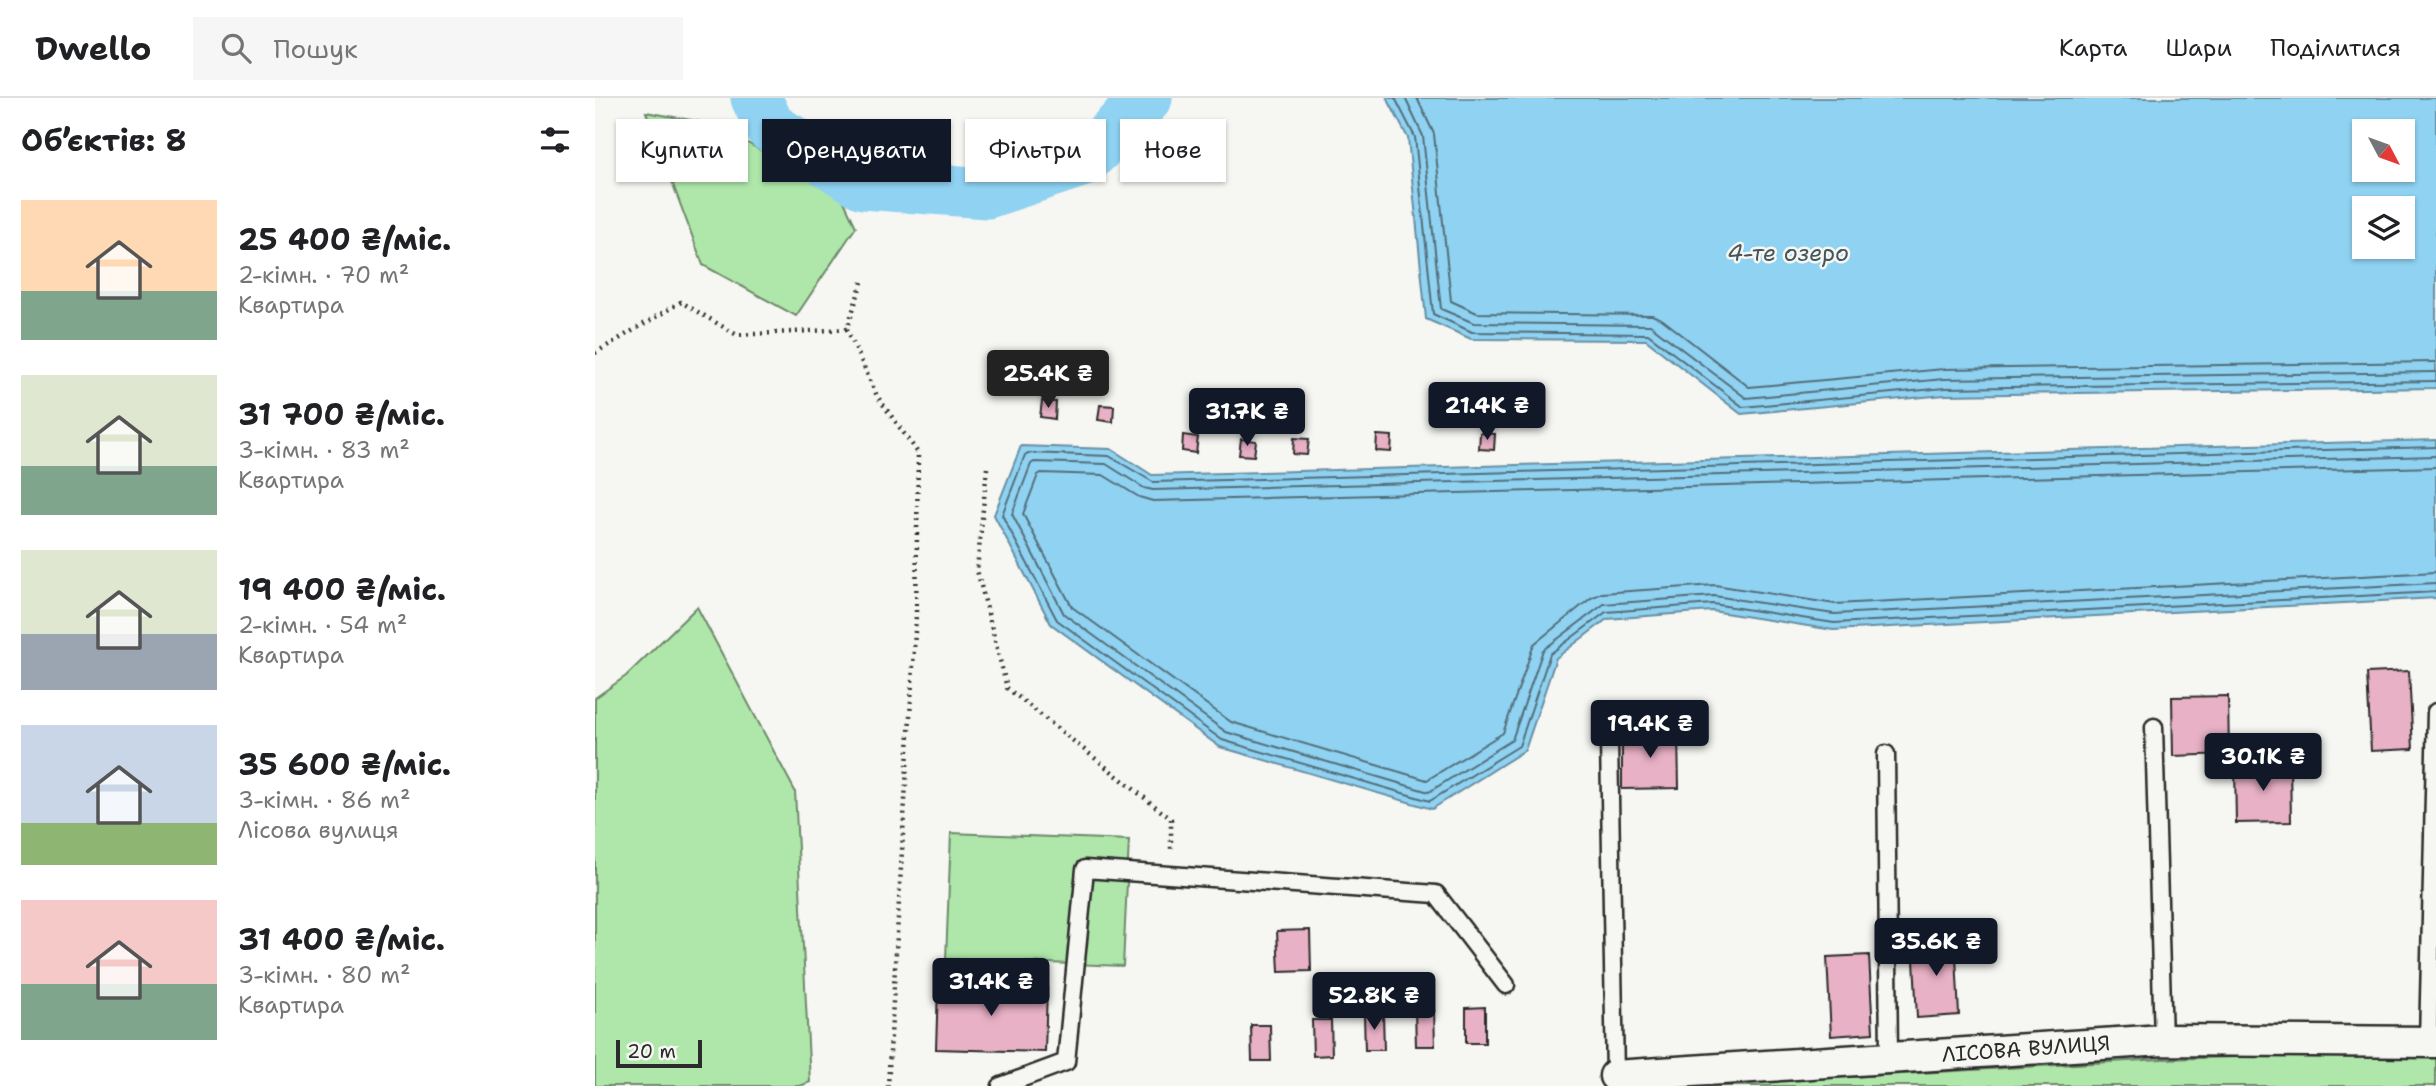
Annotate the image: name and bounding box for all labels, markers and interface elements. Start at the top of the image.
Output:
search box [193,17,683,80]
text: Dwello [35,26,151,71]
icon: search [217,29,255,67]
text: Пошук [273,31,358,66]
text: Карта [2059,32,2127,64]
text: Шари [2165,32,2232,64]
text: Поділитися [2270,32,2401,64]
chip: Купити [616,119,748,182]
chip: Орендувати [762,119,951,182]
chip: Фільтри [965,119,1106,182]
chip: Нове [1120,119,1226,182]
north arrow [2352,119,2415,182]
map controls [2352,119,2415,259]
text: Об’єктів: 8 [21,120,187,161]
icon: filters [536,121,574,159]
button: layers [2352,196,2415,259]
text: 25 400 ₴/міс. [238,219,451,260]
icon: home [77,228,161,312]
water label: 4-те озеро [1727,238,1849,268]
text: 2-кімн. · 70 m² [238,260,409,290]
text: Квартира [238,290,344,320]
pin: 25.4K ₴ [983,350,1113,410]
text: 25.4K ₴ [1003,358,1093,388]
pin: 21.4K ₴ [1422,382,1552,442]
pin: 31.7K ₴ [1182,388,1312,448]
text: 21.4K ₴ [1444,390,1530,420]
text: 31 700 ₴/міс. [238,394,445,435]
text: 31.7K ₴ [1205,396,1289,426]
icon: home [77,403,161,487]
text: 3-кімн. · 83 m² [238,435,410,465]
text: Квартира [238,465,344,495]
text: 19 400 ₴/міс. [238,569,446,610]
icon: home [77,578,161,662]
text: 2-кімн. · 54 m² [238,610,407,640]
text: Квартира [238,640,344,670]
pin: 19.4K ₴ [1585,700,1715,760]
text: 19.4K ₴ [1607,708,1693,738]
pin: 30.1K ₴ [2198,734,2328,793]
text: 30.1K ₴ [2221,741,2305,771]
text: 35 600 ₴/міс. [238,744,451,785]
icon: home [77,753,161,837]
text: 3-кімн. · 86 m² [238,785,411,815]
text: Лісова вулиця [238,815,399,845]
pin: 35.6K ₴ [1871,918,2001,978]
text: 31 400 ₴/міс. [238,919,445,960]
text: 35.6K ₴ [1890,926,1982,956]
icon: home [77,928,161,1012]
pin: 31.4K ₴ [926,958,1056,1018]
text: 3-кімн. · 80 m² [238,960,411,990]
text: 31.4K ₴ [948,966,1034,996]
pin: 52.8K ₴ [1309,972,1439,1032]
text: 52.8K ₴ [1328,980,1420,1010]
text: Квартира [238,990,344,1020]
street label: ЛІСОВА ВУЛИЦЯ [1941,1029,2111,1069]
scale bar [616,1037,702,1069]
text: 20 m [627,1039,676,1064]

